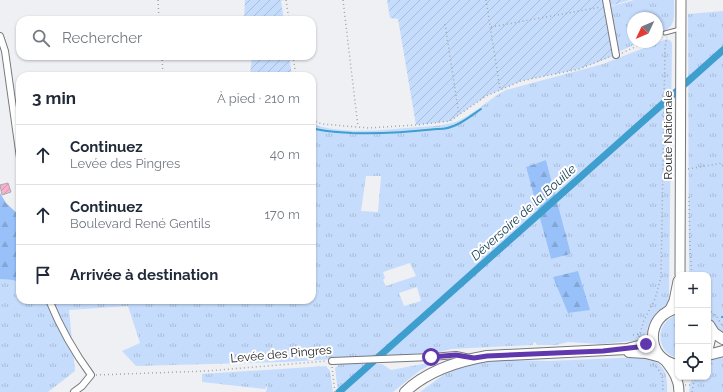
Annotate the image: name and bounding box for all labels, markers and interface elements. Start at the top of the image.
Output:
north arrow [627,12,663,48]
search box [16,16,316,60]
icon: search [30,27,52,49]
text: Rechercher [62,29,142,47]
text: 3 min [32,88,76,108]
street label: Route Nationale [661,90,675,180]
text: À pied · 210 m [217,91,300,106]
text: Continuez [70,138,143,156]
icon: ahead [32,144,54,166]
text: 40 m [270,147,300,162]
text: Levée des Pingres [70,156,180,171]
water label: Déversoire de la Bouille [468,161,579,264]
text: Continuez [70,198,143,216]
icon: ahead [32,204,54,226]
text: 170 m [264,207,300,222]
text: Boulevard René Gentils [70,216,211,231]
icon: arrive [32,264,54,286]
text: Arrivée à destination [70,266,218,284]
map controls [675,272,711,380]
button: + [675,272,711,308]
button: − [675,308,711,344]
route end [637,335,655,353]
street label: Levée des Pingres [230,343,333,365]
button: locate [675,344,711,380]
route start [422,348,440,366]

